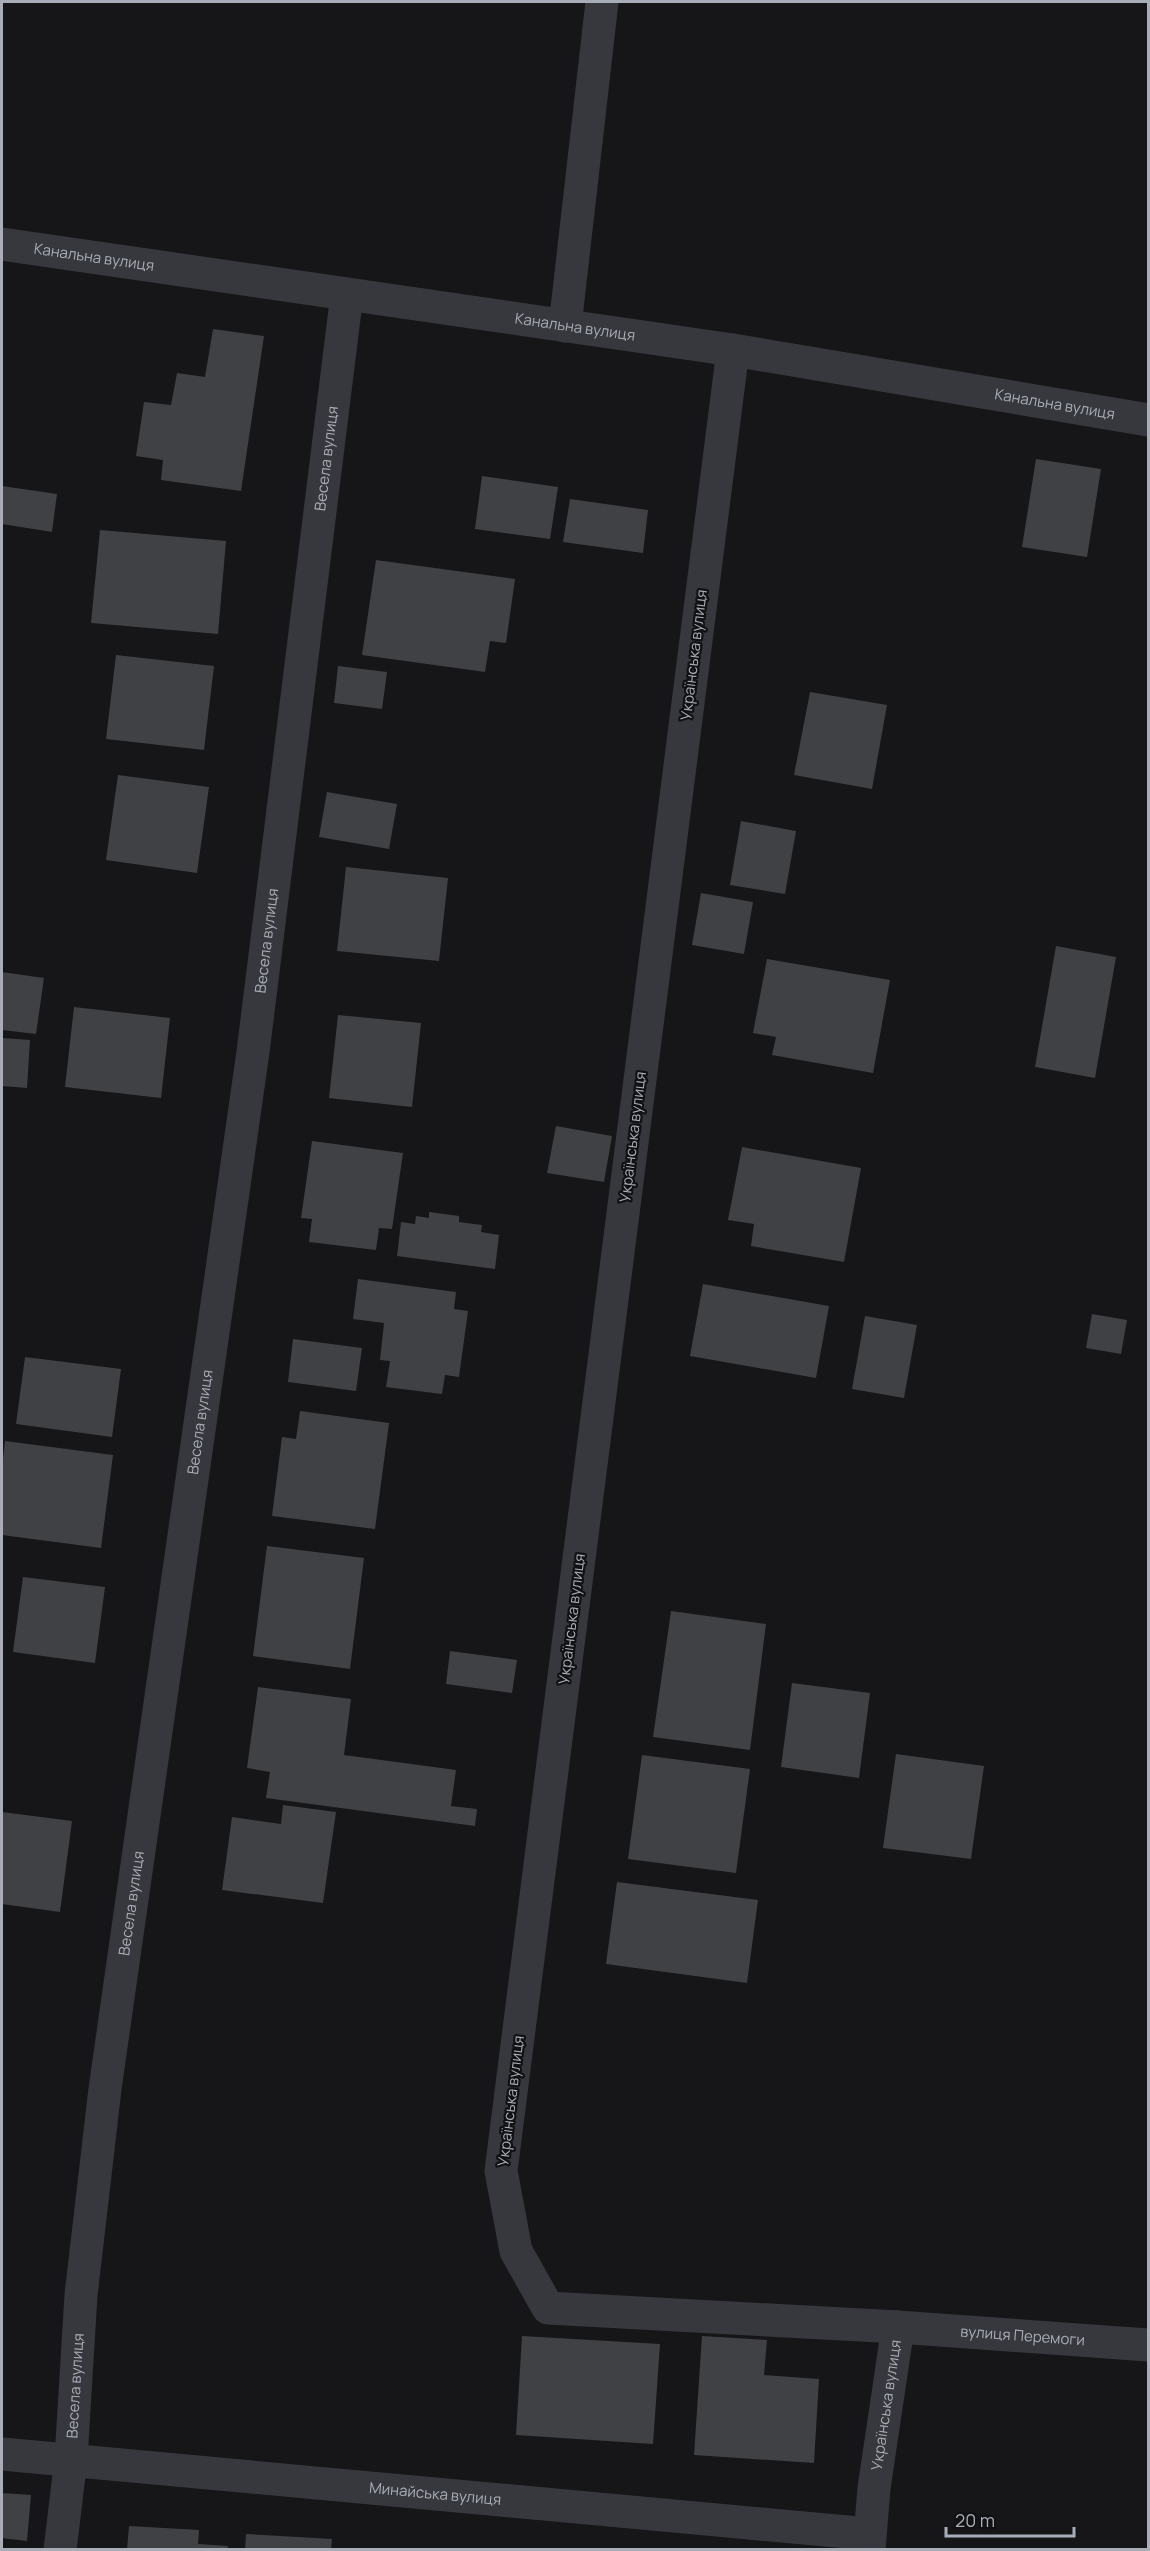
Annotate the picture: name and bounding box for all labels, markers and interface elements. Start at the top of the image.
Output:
street label: Канальна вулиця [32,238,156,276]
street label: Канальна вулиця [513,307,637,346]
street label: Канальна вулиця [993,383,1117,424]
street label: Весела вулиця [309,405,343,512]
street label: Українська вулиця [675,588,712,722]
street label: Весела вулиця [249,887,283,994]
street label: Українська вулиця [614,1070,651,1204]
street label: Весела вулиця [182,1368,218,1476]
street label: Українська вулиця [553,1552,590,1686]
street label: Весела вулиця [113,1849,149,1957]
street label: Українська вулиця [492,2034,529,2168]
street label: вулиця Перемоги [960,2321,1086,2350]
street label: Весела вулиця [61,2332,89,2439]
street label: Українська вулиця [866,2338,906,2472]
street label: Минайська вулиця [368,2477,502,2510]
scale bar [946,2500,1074,2538]
text: 20 m [955,2508,995,2532]

